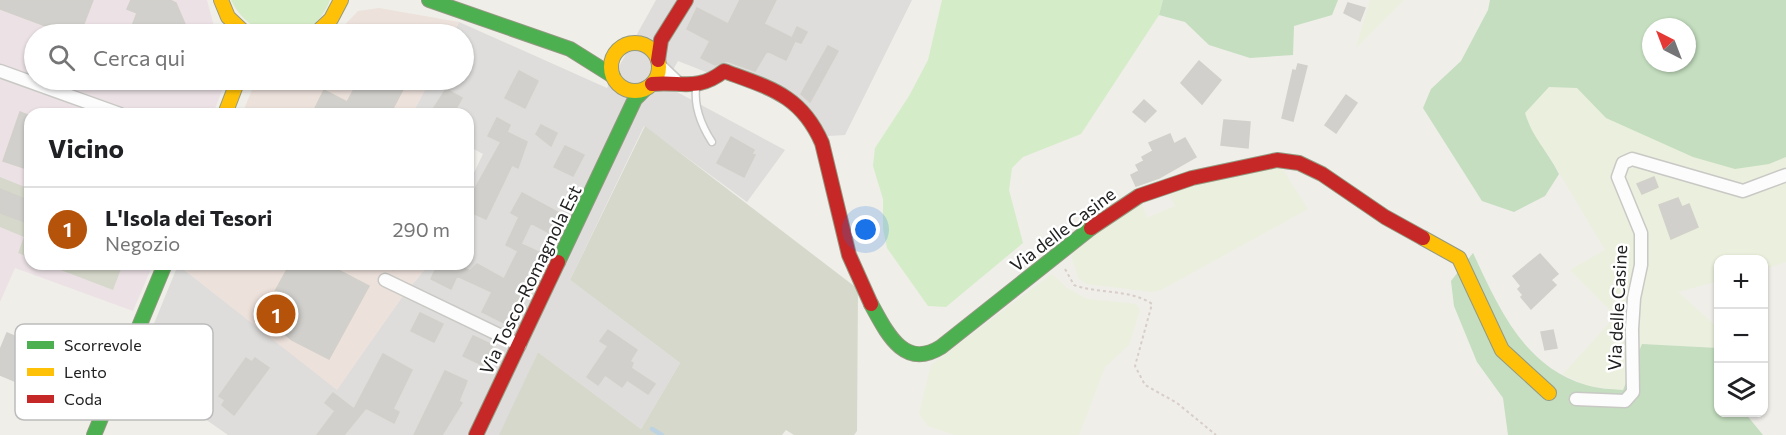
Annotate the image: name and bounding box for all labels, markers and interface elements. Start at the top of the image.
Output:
north arrow [1642,18,1696,72]
search box [24,24,474,90]
icon: search [45,41,78,74]
text: Cerca qui [93,44,185,71]
text: Vicino [48,132,124,163]
street label: Via Tosco-Romagnola Est [475,181,586,378]
street label: Via delle Casine [1005,182,1119,276]
text: L'Isola dei Tesori [105,204,272,231]
your location [851,215,880,244]
text: 1 [63,217,72,241]
text: 290 m [392,217,450,241]
text: Negozio [105,231,180,255]
street label: Via delle Casine [1603,244,1631,372]
map controls [1714,255,1768,417]
button: + [1714,255,1768,309]
pin: 1 [256,292,296,336]
button: − [1714,309,1768,363]
legend [15,324,213,420]
text: Scorrevole [64,335,142,354]
text: Lento [64,362,107,381]
button: layers [1714,363,1768,417]
text: Coda [64,389,102,408]

